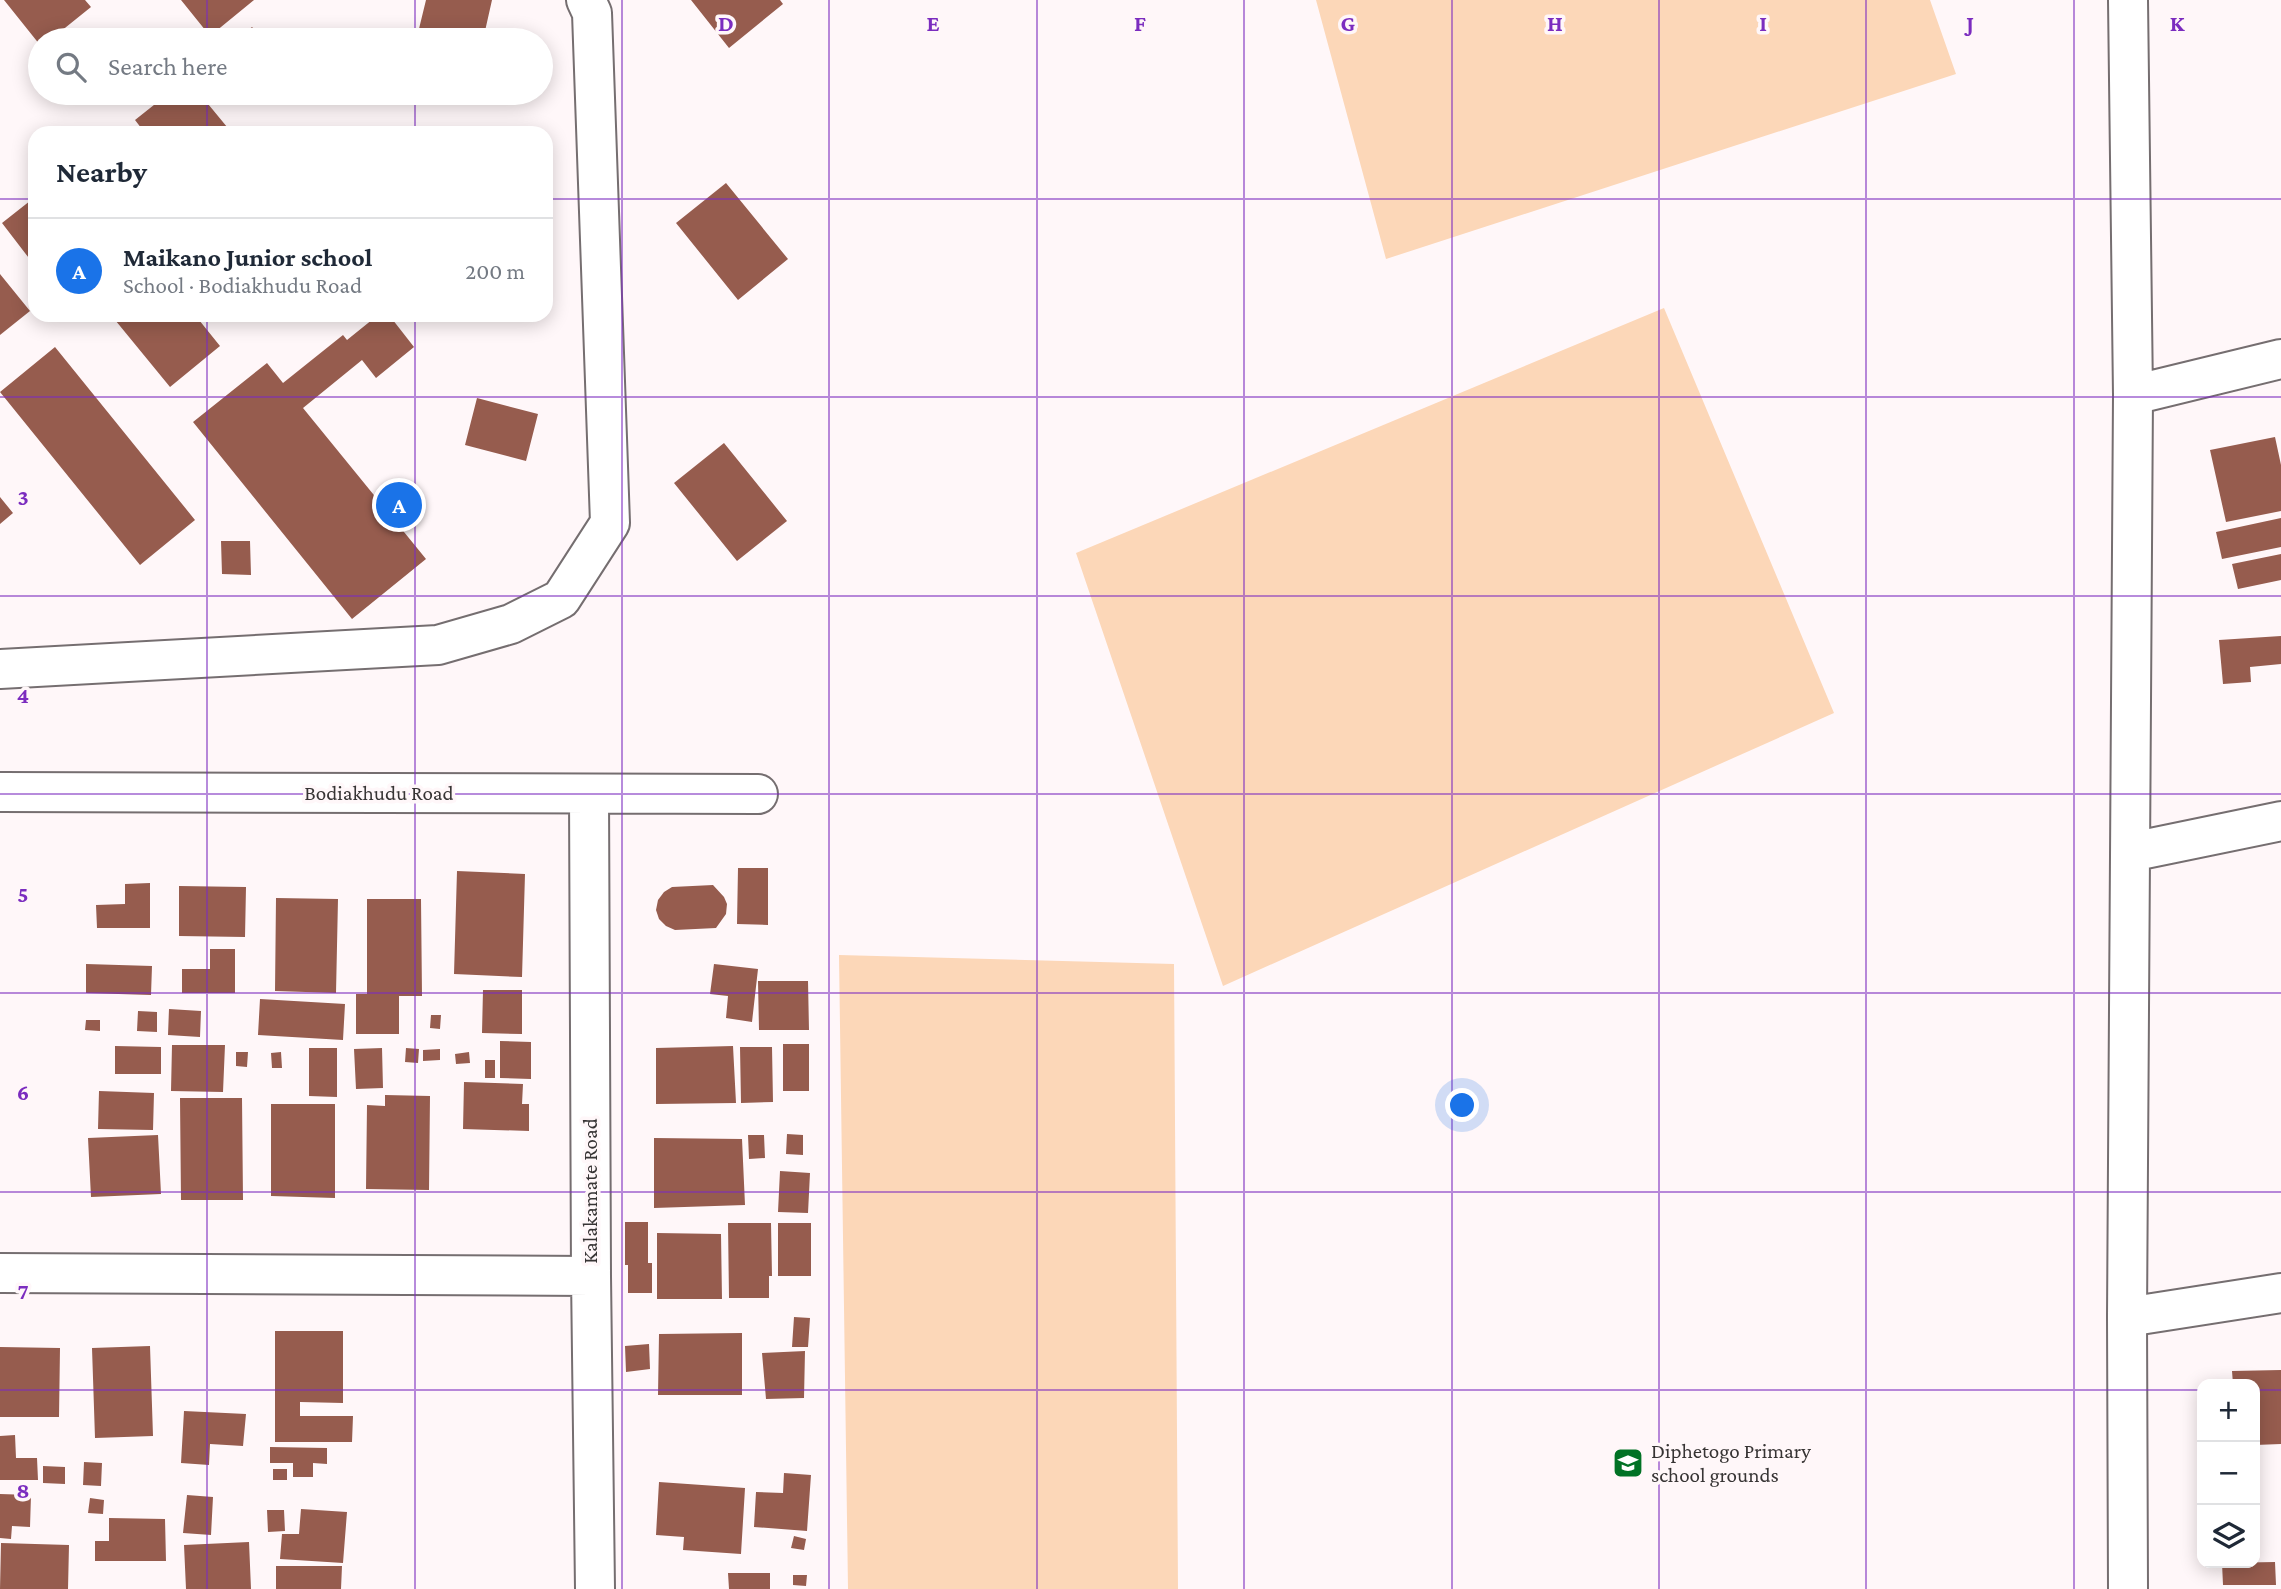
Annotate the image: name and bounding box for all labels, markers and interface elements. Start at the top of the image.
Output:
text: D [718,10,734,36]
text: E [926,10,940,36]
text: F [1134,10,1146,36]
text: G [1341,10,1356,36]
text: H [1547,10,1563,36]
text: I [1759,10,1767,36]
text: J [1964,10,1974,36]
text: K [2170,10,2185,36]
search box [28,28,553,105]
icon: search [52,48,90,86]
text: Search here [108,52,227,81]
text: Nearby [56,155,147,188]
text: Maikano Junior school [123,243,372,272]
text: A [72,258,86,284]
text: 200 m [465,258,525,284]
text: School · Bodiakhudu Road [123,272,362,298]
pin: A [376,479,422,531]
text: 3 [17,484,29,510]
text: 4 [17,682,29,708]
street label: Bodiakhudu Road [304,781,454,805]
text: 5 [17,881,29,907]
text: 6 [17,1079,29,1105]
your location [1445,1088,1479,1122]
street label: Kalakamate Road [578,1118,602,1264]
text: 7 [17,1278,29,1304]
map controls [2197,1379,2260,1568]
button: + [2197,1379,2260,1442]
place label: Diphetogo Primary school grounds [1651,1439,1811,1487]
button: − [2197,1442,2260,1505]
school or university icon: Diphetogo Primary school grounds [1611,1446,1645,1480]
text: 8 [16,1477,30,1503]
button: layers [2197,1505,2260,1568]

